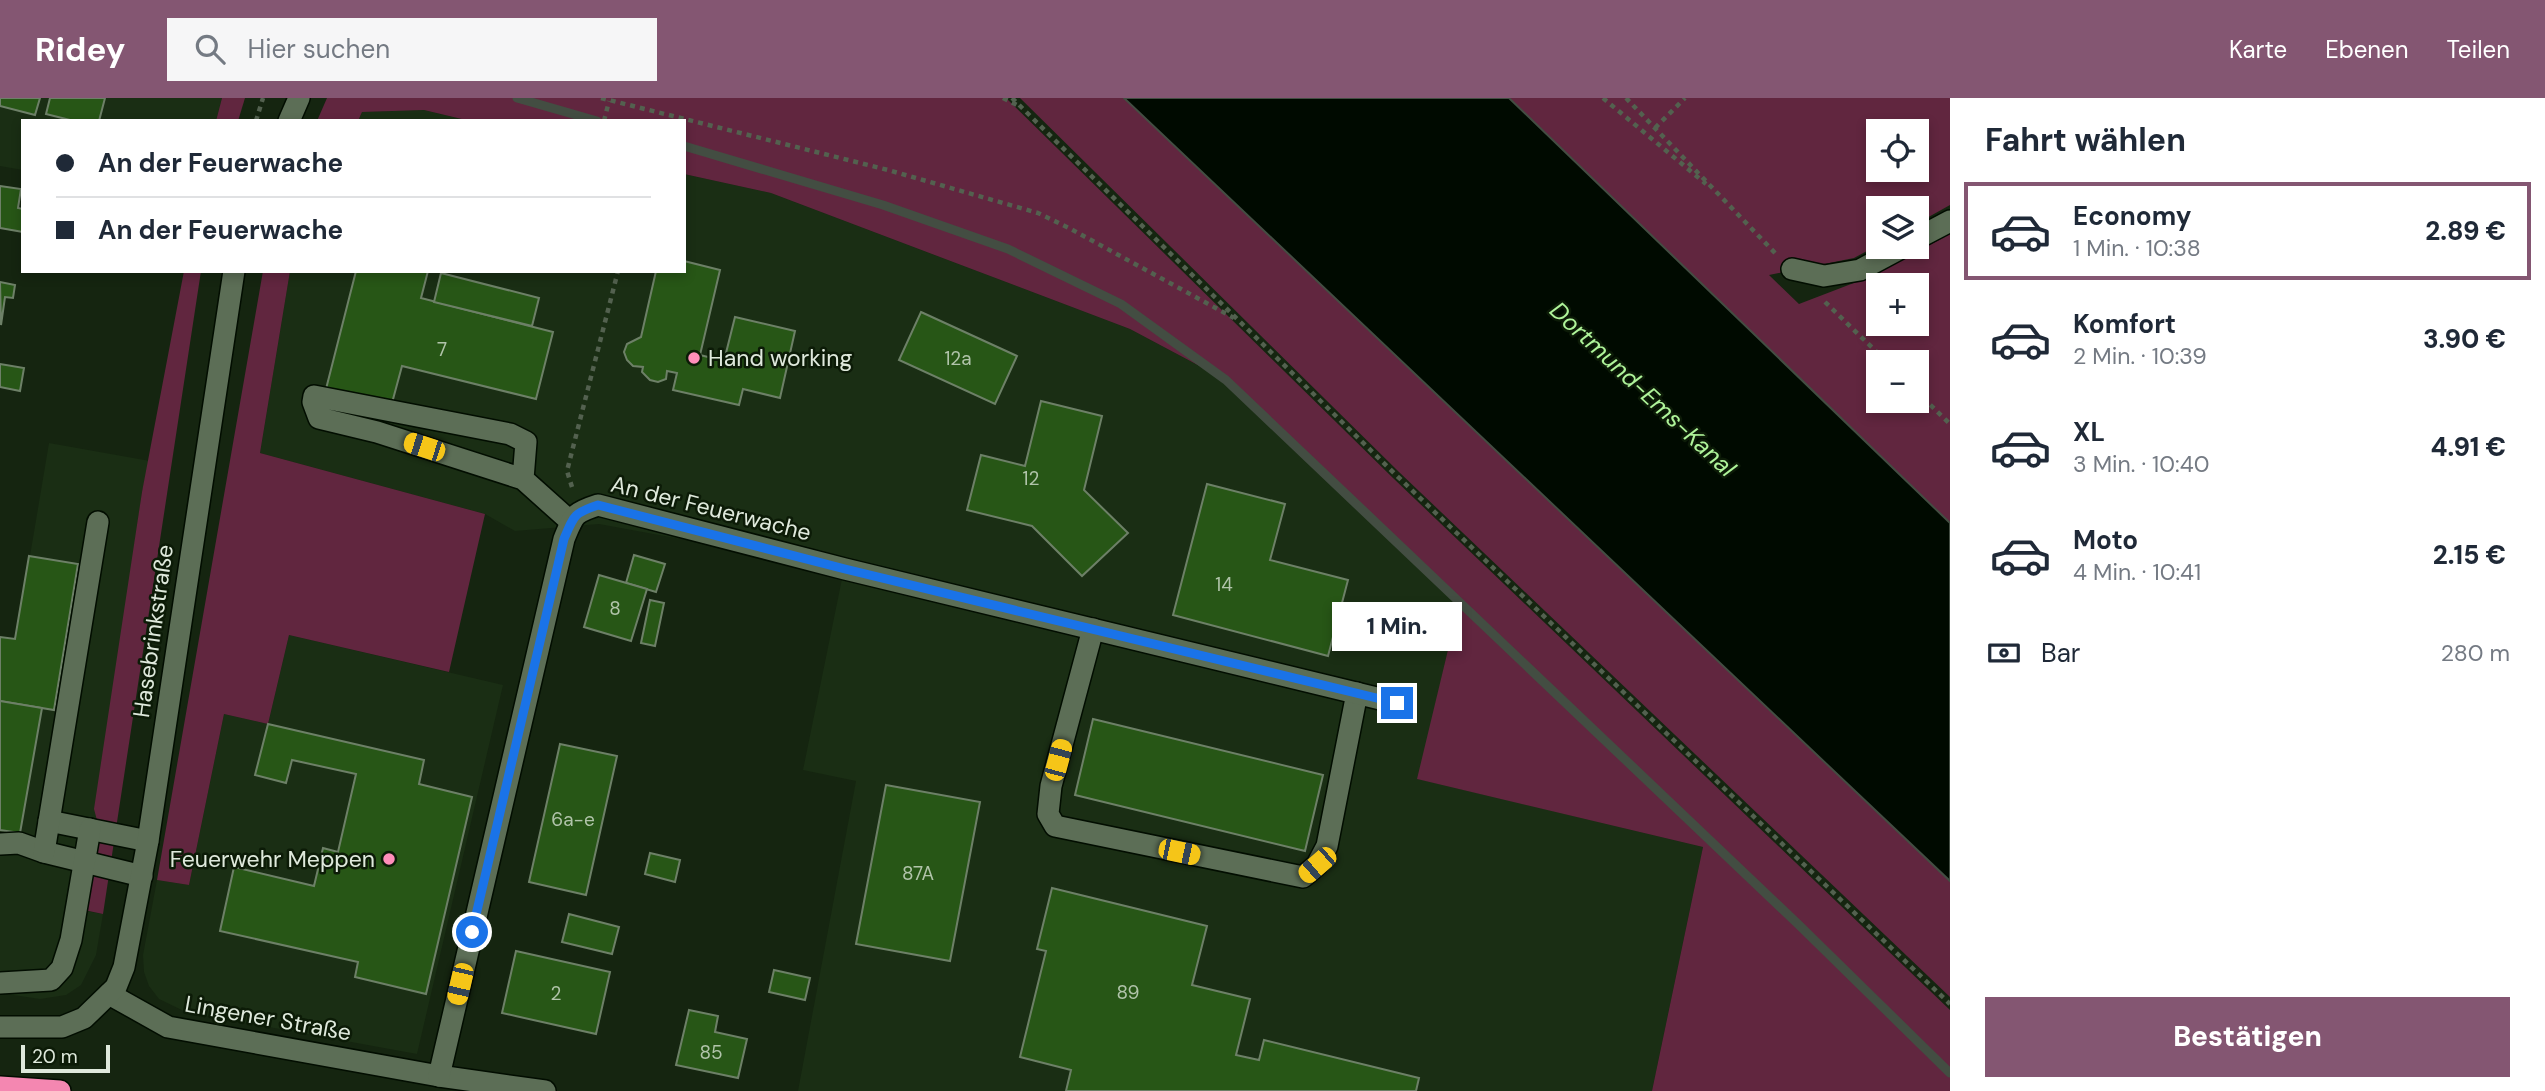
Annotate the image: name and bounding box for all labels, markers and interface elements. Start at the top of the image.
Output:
search box [167,18,657,81]
text: Ridey [35,28,125,71]
icon: search [191,30,229,68]
text: Hier suchen [247,32,390,66]
text: Karte [2229,34,2287,65]
text: Ebenen [2325,34,2409,65]
text: Teilen [2447,34,2510,65]
map controls [1866,119,1929,413]
button: locate [1866,119,1929,182]
text: Fahrt wählen [1985,119,2186,161]
text: An der Feuerwache [98,146,343,180]
button: layers [1866,196,1929,259]
text: Economy [2073,199,2191,233]
icon: car [1989,200,2052,263]
text: An der Feuerwache [98,213,343,247]
text: 2.89 € [2425,214,2506,248]
text: 1 Min. · 10:38 [2073,233,2201,263]
button: + [1866,273,1929,336]
water label: Dortmund-Ems-Kanal [1544,295,1743,484]
text: Komfort [2073,307,2176,341]
icon: car [1989,308,2052,371]
text: 3.90 € [2423,322,2506,356]
house number: 7 [437,337,447,362]
text: 2 Min. · 10:39 [2073,341,2207,371]
place label: Hand working [708,343,852,373]
house number: 12a [944,346,972,371]
marker: Hand working [686,350,702,366]
button: − [1866,350,1929,413]
text: XL [2073,415,2105,449]
icon: car [1989,416,2052,479]
text: 4.91 € [2430,430,2506,464]
car [401,431,448,463]
text: 3 Min. · 10:40 [2073,449,2209,479]
house number: 12 [1023,466,1039,491]
street label: An der Feuerwache [608,469,814,547]
text: Moto [2073,523,2138,557]
icon: car [1989,524,2052,587]
text: 2.15 € [2433,538,2506,572]
street label: Hasebrinkstraße [126,543,180,719]
text: 4 Min. · 10:41 [2073,557,2201,587]
house number: 14 [1215,572,1233,597]
house number: 8 [609,596,621,621]
callout: 1 Min. [1332,602,1462,650]
text: 1 Min. [1367,611,1427,641]
icon: cash [1985,634,2023,672]
text: Bar [2041,636,2080,670]
text: 280 m [2441,638,2510,668]
route end [1381,687,1413,719]
car [1043,737,1074,783]
house number: 6a-e [551,807,595,832]
car [1157,837,1202,867]
car [1295,843,1340,887]
place label: Feuerwehr Meppen [170,844,375,874]
marker: Feuerwehr Meppen [381,851,397,867]
house number: 87A [902,861,934,886]
route start [456,916,488,948]
car [446,961,475,1007]
house number: 89 [1117,980,1139,1005]
house number: 2 [551,981,562,1006]
street label: Lingener Straße [182,989,354,1047]
button: Bestätigen [1985,997,2510,1077]
house number: 85 [699,1040,723,1065]
scale bar [21,1042,110,1074]
text: 20 m [32,1044,78,1069]

